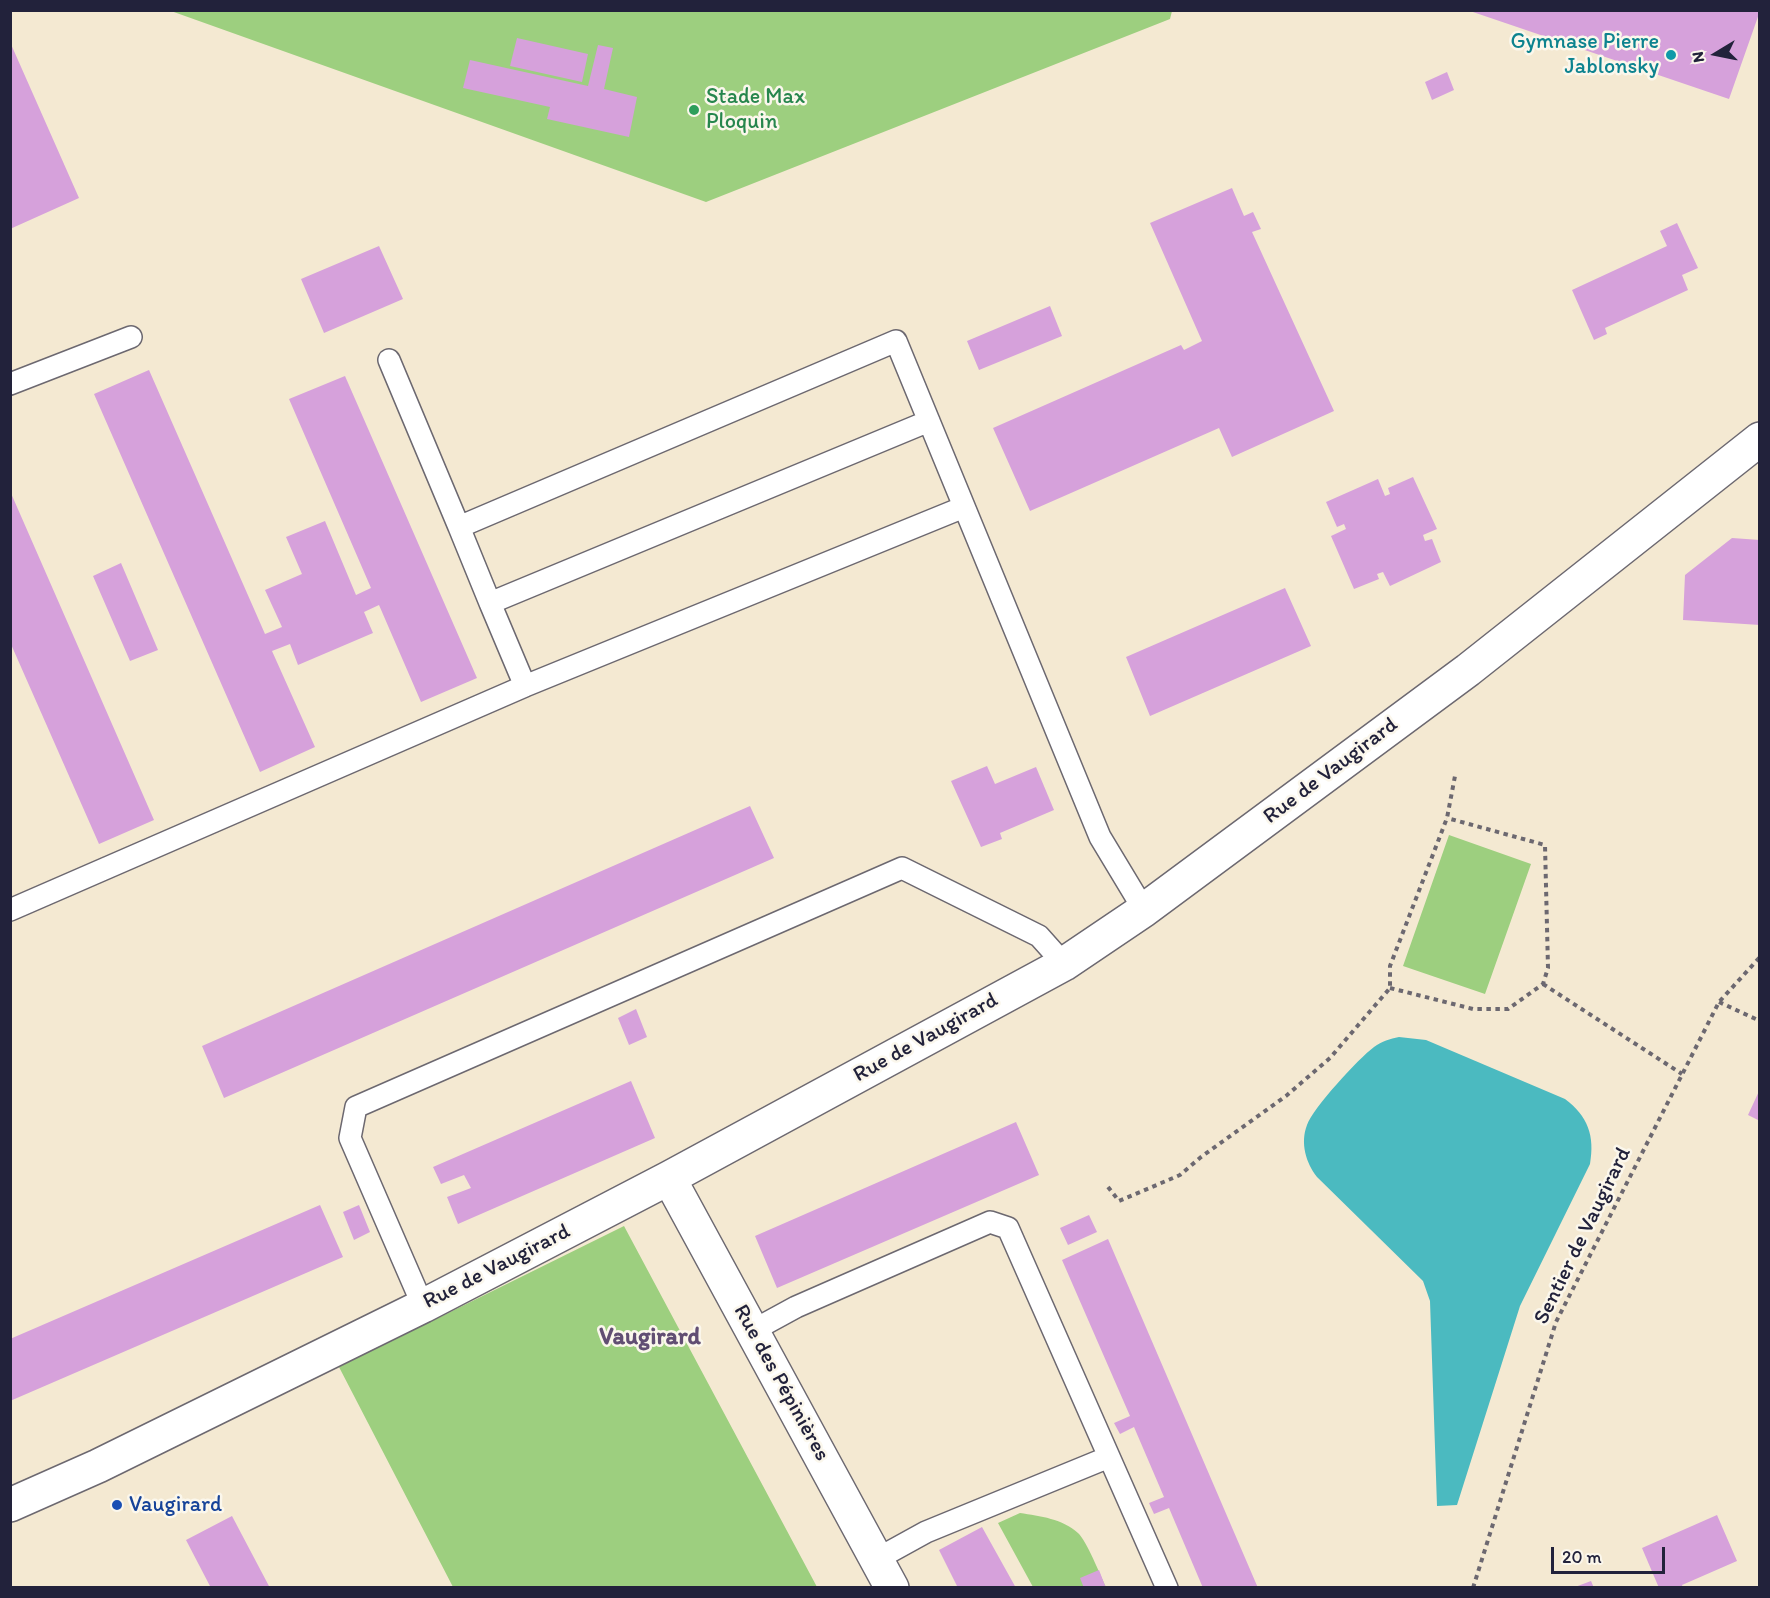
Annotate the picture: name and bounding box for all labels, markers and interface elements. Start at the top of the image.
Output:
north arrow [1686,24,1746,84]
place label: Gymnase Pierre Jablonsky [1510,29,1659,80]
marker: Gymnase Pierre Jablonsky [1664,48,1678,62]
text: N [1687,50,1708,64]
place label: Stade Max Ploquin [706,84,805,136]
marker: Stade Max Ploquin [687,103,701,117]
street label: Rue de Vaugirard [1259,712,1403,830]
street label: Rue de Vaugirard [849,987,1003,1089]
street label: Sentier de Vaugirard [1529,1143,1637,1329]
street label: Rue de Vaugirard [419,1219,575,1315]
street label: Rue des Pépinières [727,1300,835,1466]
district label: Vaugirard [599,1324,701,1352]
place label: Vaugirard [129,1492,222,1518]
marker: Vaugirard [110,1498,124,1512]
scale bar [1554,1535,1668,1573]
text: 20 m [1562,1546,1602,1568]

